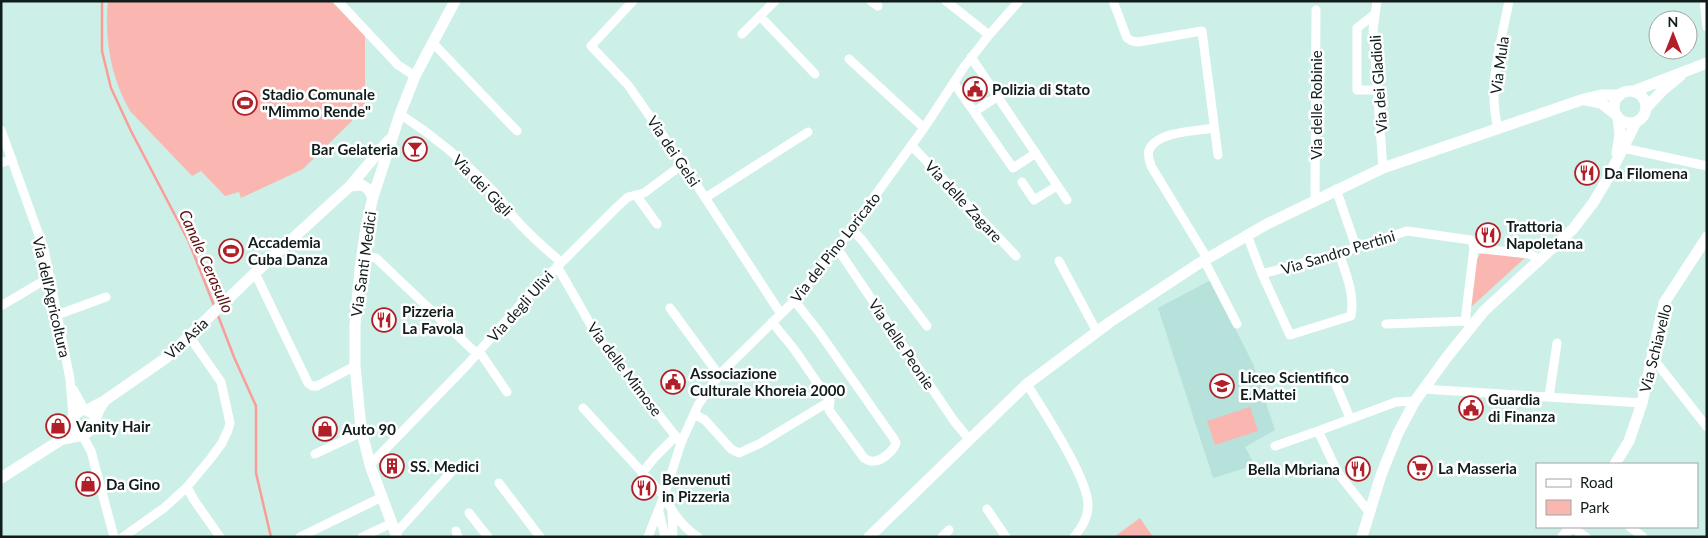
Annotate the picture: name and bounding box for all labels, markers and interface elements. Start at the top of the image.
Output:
north arrow [1648,10,1698,60]
text: N [1668,13,1678,30]
street label: Via dei Gladioli [1366,34,1390,134]
street label: Via Mula [1486,35,1512,95]
street label: Via delle Robinie [1307,50,1325,160]
public building icon: Polizia di Stato [962,76,988,102]
place label: Polizia di Stato [992,80,1091,98]
place label: Stadio Comunale "Mimmo Rende" [262,85,375,120]
sports icon: Stadio Comunale "Mimmo Rende" [232,90,258,116]
street label: Via dei Gelsi [644,112,704,190]
bar icon: Bar Gelateria [402,136,428,162]
place label: Bar Gelateria [311,140,398,158]
street label: Via dei Gigli [449,151,517,219]
street label: Via delle Zagare [922,156,1006,246]
restaurant icon: Da Filomena [1574,160,1600,186]
place label: Da Filomena [1604,164,1688,182]
street label: Via del Pino Loricato [786,188,884,306]
water label: Canale Cerasullo [176,207,238,315]
street label: Via Santi Medici [347,210,379,318]
place label: Trattoria Napoletana [1506,217,1583,252]
restaurant icon: Trattoria Napoletana [1475,222,1501,248]
street label: Via Sandro Pertini [1279,226,1397,278]
place label: Accademia Cuba Danza [247,233,328,268]
street label: Via dell'Agricoltura [29,235,75,359]
sports icon: Accademia Cuba Danza [218,238,244,264]
street label: Via degli Ulivi [483,267,557,345]
street label: Via delle Peonie [865,295,939,393]
place label: Pizzeria La Favola [402,302,464,337]
street label: Via Schiavello [1635,302,1675,394]
restaurant icon: Pizzeria La Favola [371,307,397,333]
street label: Via Asia [161,314,211,362]
street label: Via delle Mimose [584,319,666,420]
place label: Associazione Culturale Khoreia 2000 [689,364,845,399]
place label: Liceo Scientifico E.Mattei [1240,368,1349,403]
public building icon: Associazione Culturale Khoreia 2000 [660,369,686,395]
school or university icon: Liceo Scientifico E.Mattei [1209,373,1235,399]
place label: Guardia di Finanza [1488,390,1555,425]
public building icon: Guardia di Finanza [1458,395,1484,421]
shop icon: Vanity Hair [45,413,71,439]
shop icon: Auto 90 [312,416,338,442]
place label: Vanity Hair [75,417,151,435]
place label: Auto 90 [341,420,396,438]
building icon: SS. Medici [379,453,405,479]
supermarket icon: La Masseria [1407,455,1433,481]
restaurant icon: Bella Mbriana [1345,456,1371,482]
place label: SS. Medici [410,457,479,475]
place label: La Masseria [1438,459,1517,477]
place label: Bella Mbriana [1248,460,1340,478]
legend [1536,463,1698,528]
place label: Benvenuti in Pizzeria [662,470,730,505]
shop icon: Da Gino [75,471,101,497]
text: Road [1580,473,1613,491]
place label: Da Gino [106,475,161,493]
restaurant icon: Benvenuti in Pizzeria [631,475,657,501]
text: Park [1580,498,1610,516]

